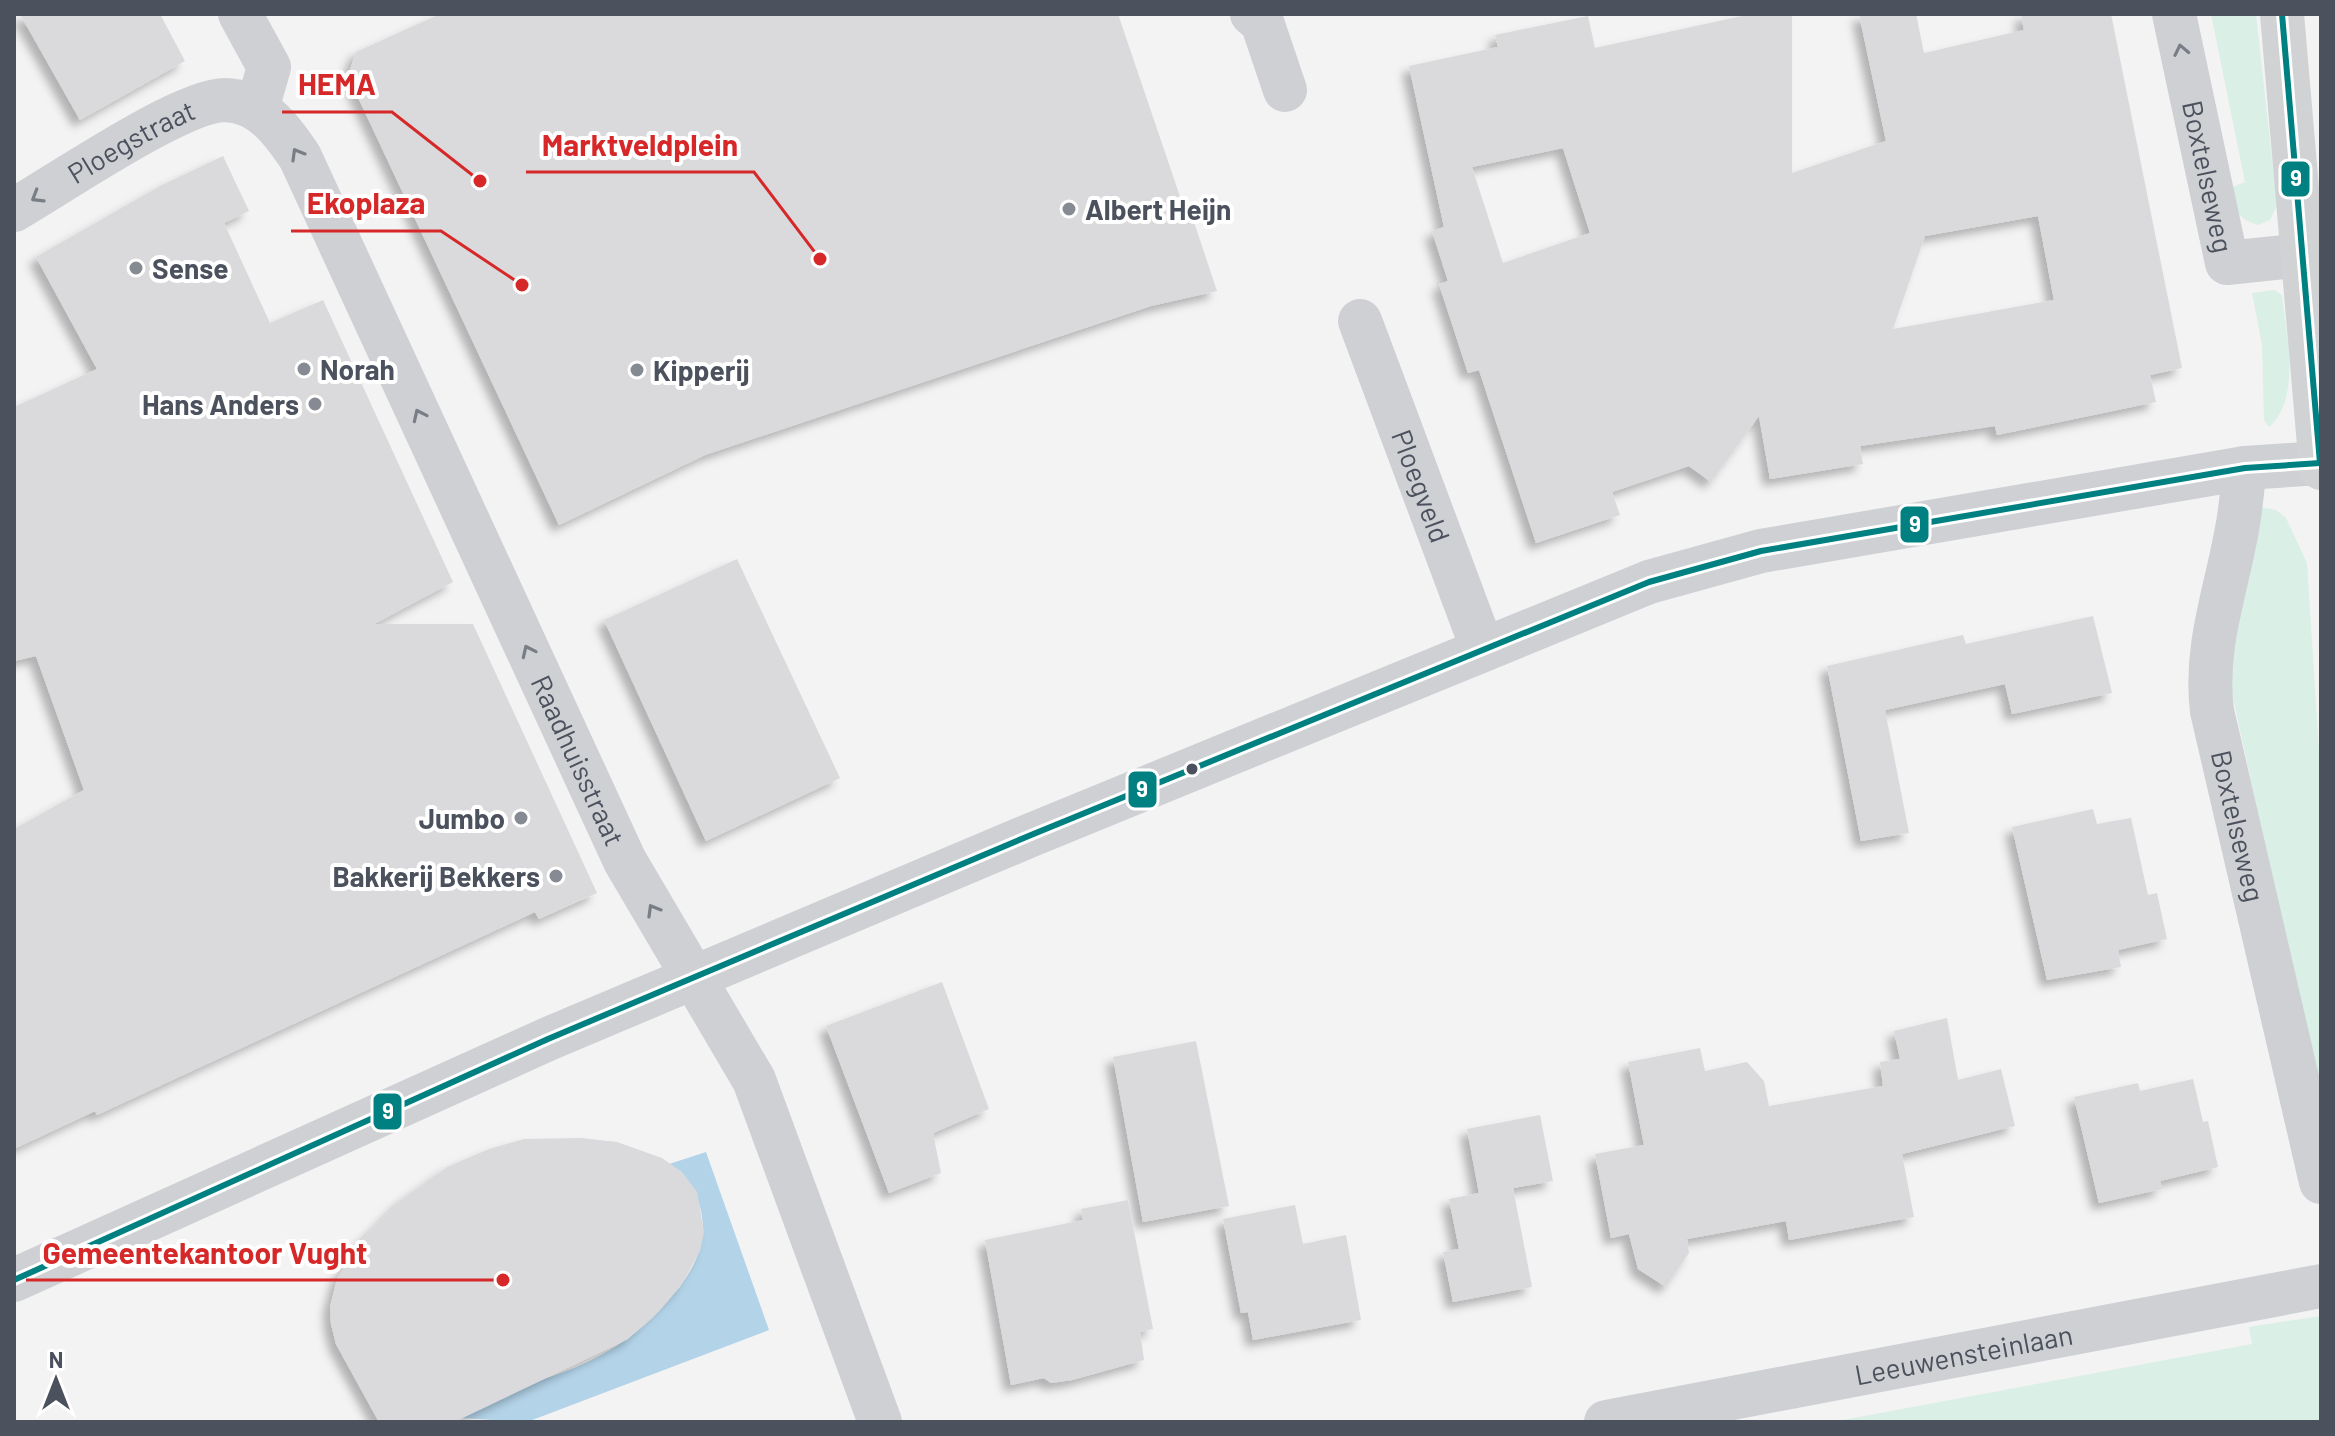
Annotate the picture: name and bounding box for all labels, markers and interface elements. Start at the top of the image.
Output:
one-way arrow [2173,43,2190,57]
callout: HEMA [282,58,392,112]
text: HEMA [298,65,376,101]
street label: Ploegstraat [61,92,200,190]
street label: Boxtelseweg [2176,97,2241,256]
callout: Marktveldplein [526,118,754,172]
text: Marktveldplein [542,126,738,162]
one-way arrow [291,148,307,163]
line badge: 9 [2280,160,2311,198]
text: 9 [2290,164,2302,190]
callout: Ekoplaza [291,177,441,231]
text: Ekoplaza [307,184,425,220]
one-way arrow [31,187,46,202]
place label: Albert Heijn [1085,192,1231,226]
marker: Albert Heijn [1060,200,1078,218]
place label: Sense [152,251,229,285]
marker: Sense [127,259,145,277]
place label: Norah [320,352,395,386]
place label: Kipperij [653,353,750,387]
marker: Norah [295,360,313,378]
marker: Kipperij [628,361,646,379]
place label: Hans Anders [142,387,299,421]
marker: Hans Anders [306,395,324,413]
one-way arrow [413,409,429,423]
street label: Ploegveld [1385,425,1458,547]
line badge: 9 [1899,505,1930,544]
text: 9 [1909,510,1921,536]
one-way arrow [522,645,538,659]
street label: Raadhuisstraat [524,670,632,851]
street label: Boxtelseweg [2205,747,2273,905]
unlabelled marker [1184,761,1200,777]
line badge: 9 [1127,770,1158,809]
text: 9 [1136,775,1148,801]
place label: Jumbo [419,801,505,835]
marker: Jumbo [512,809,530,827]
place label: Bakkerij Bekkers [333,859,540,893]
marker: Bakkerij Bekkers [547,867,565,885]
one-way arrow [647,904,663,919]
line badge: 9 [372,1092,403,1131]
text: 9 [382,1097,394,1123]
callout: Gemeentekantoor Vught [26,1226,383,1280]
text: Gemeentekantoor Vught [43,1234,368,1270]
street label: Leeuwensteinlaan [1852,1317,2075,1391]
north arrow [16,1340,96,1420]
text: N [49,1346,63,1372]

